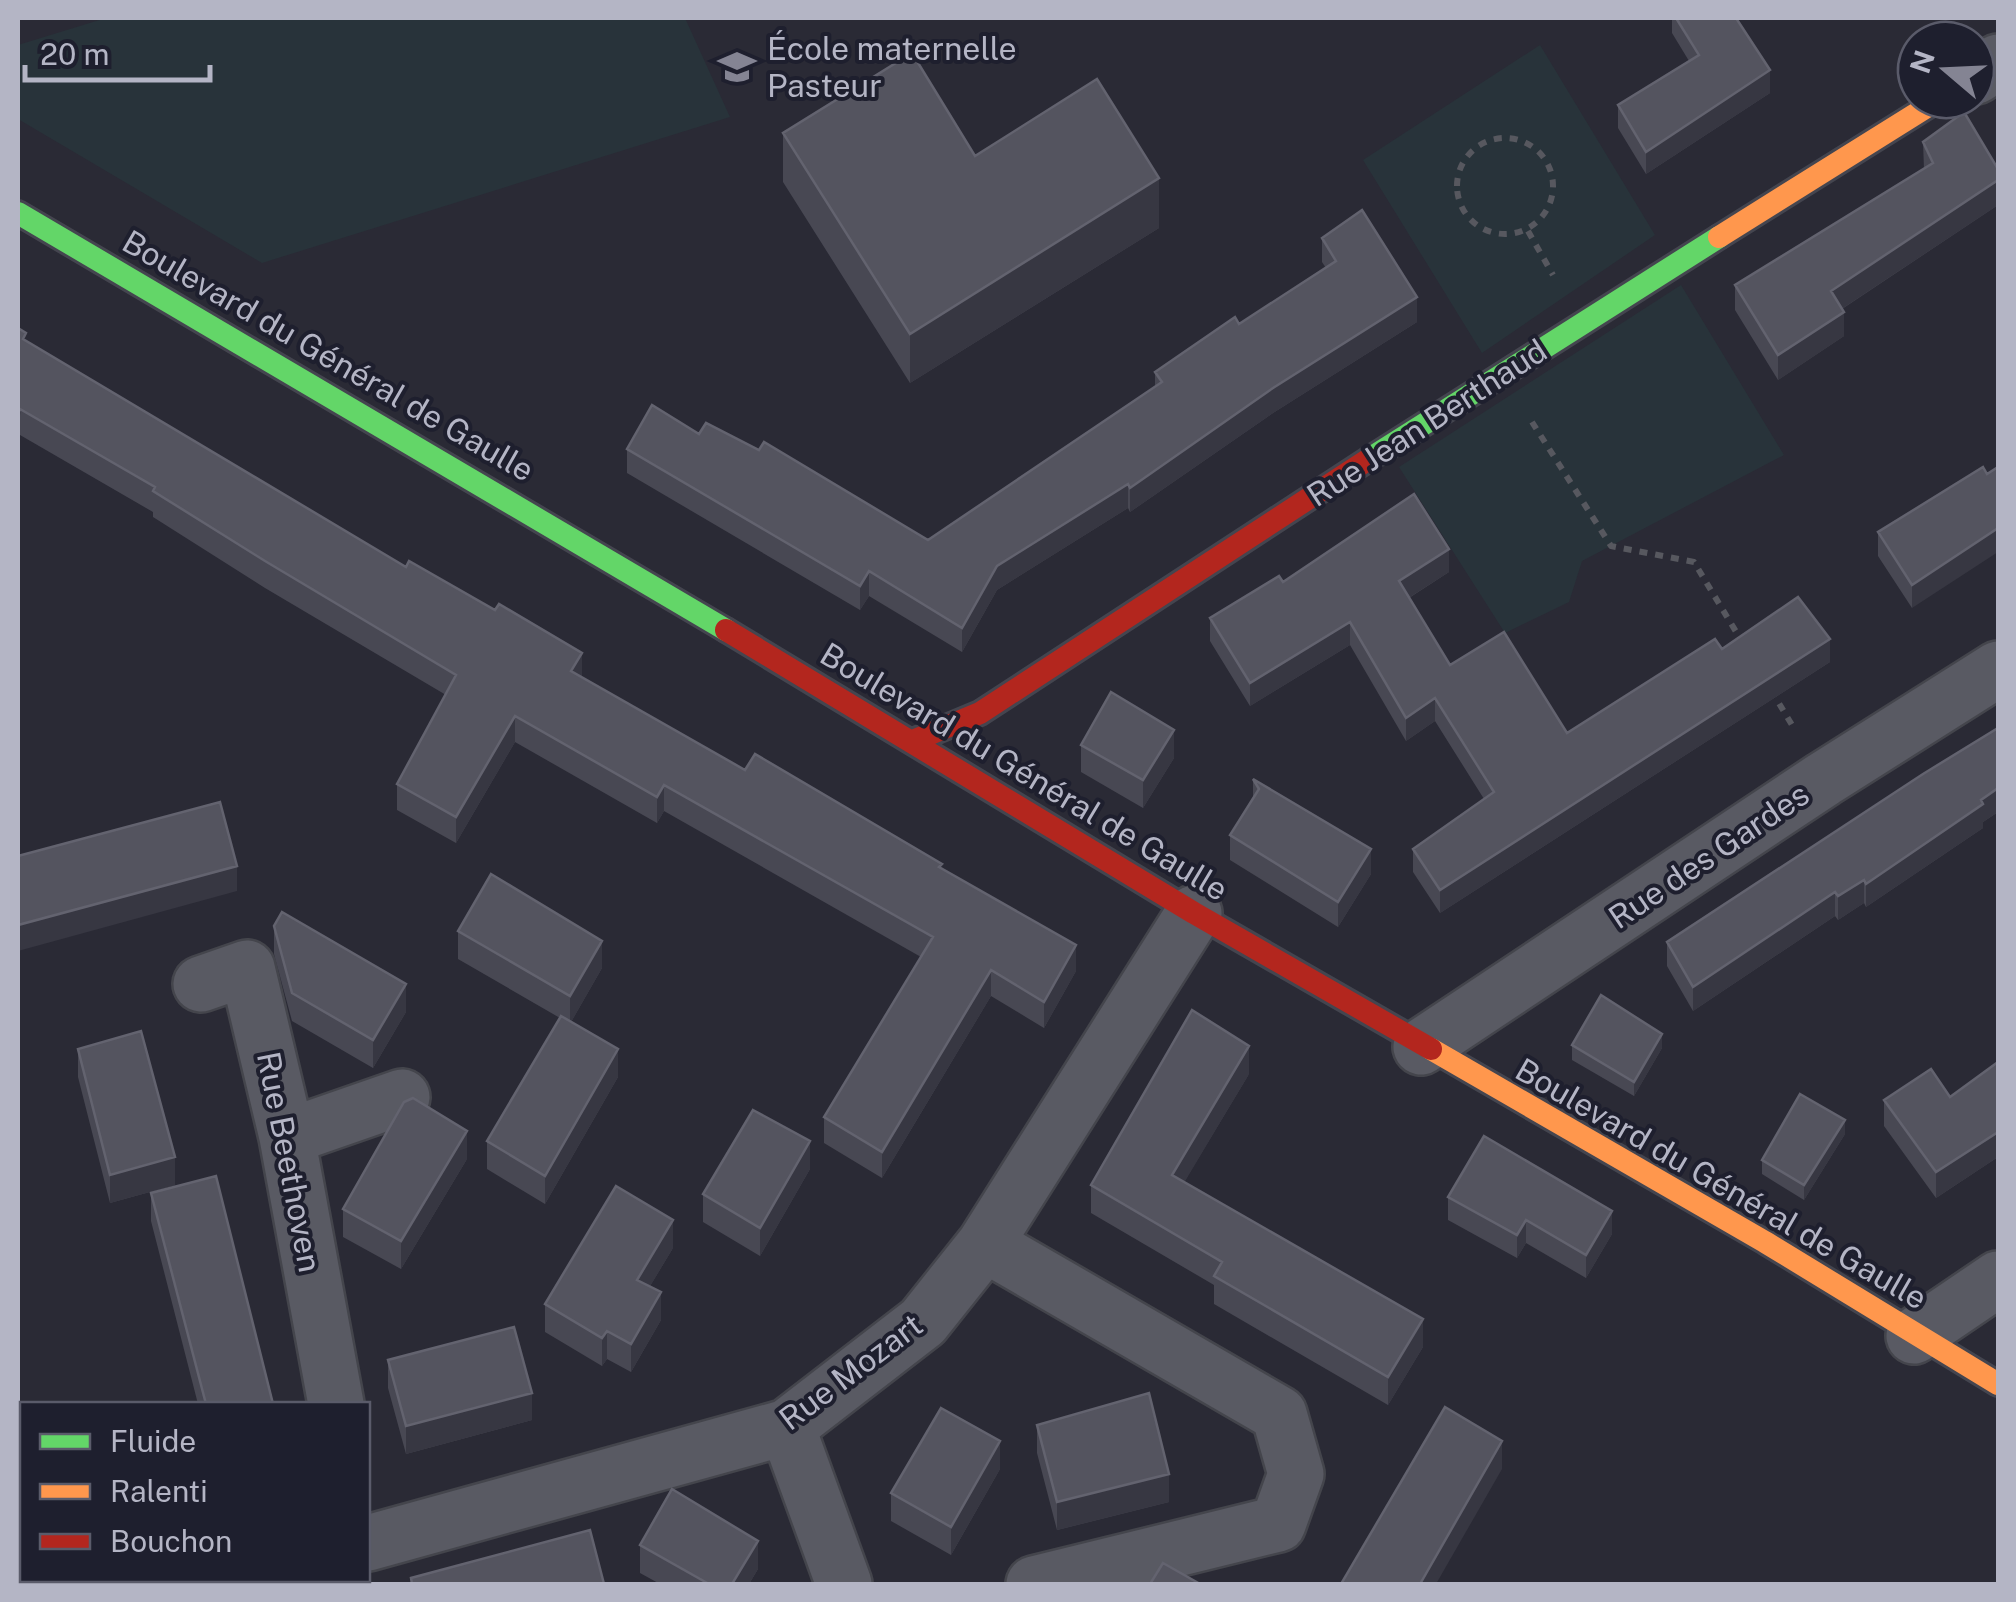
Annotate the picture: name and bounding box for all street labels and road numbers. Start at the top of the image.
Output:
street label: Boulevard du Général de Gaulle [116,222,540,489]
street label: Rue Jean Berthaud [1300,331,1553,514]
street label: Boulevard du Général de Gaulle [814,635,1235,908]
street label: Rue des Gardes [1602,775,1816,936]
street label: Rue Beethoven [250,1049,329,1275]
street label: Boulevard du Général de Gaulle [1509,1050,1933,1317]
street label: Rue Mozart [772,1306,929,1437]

